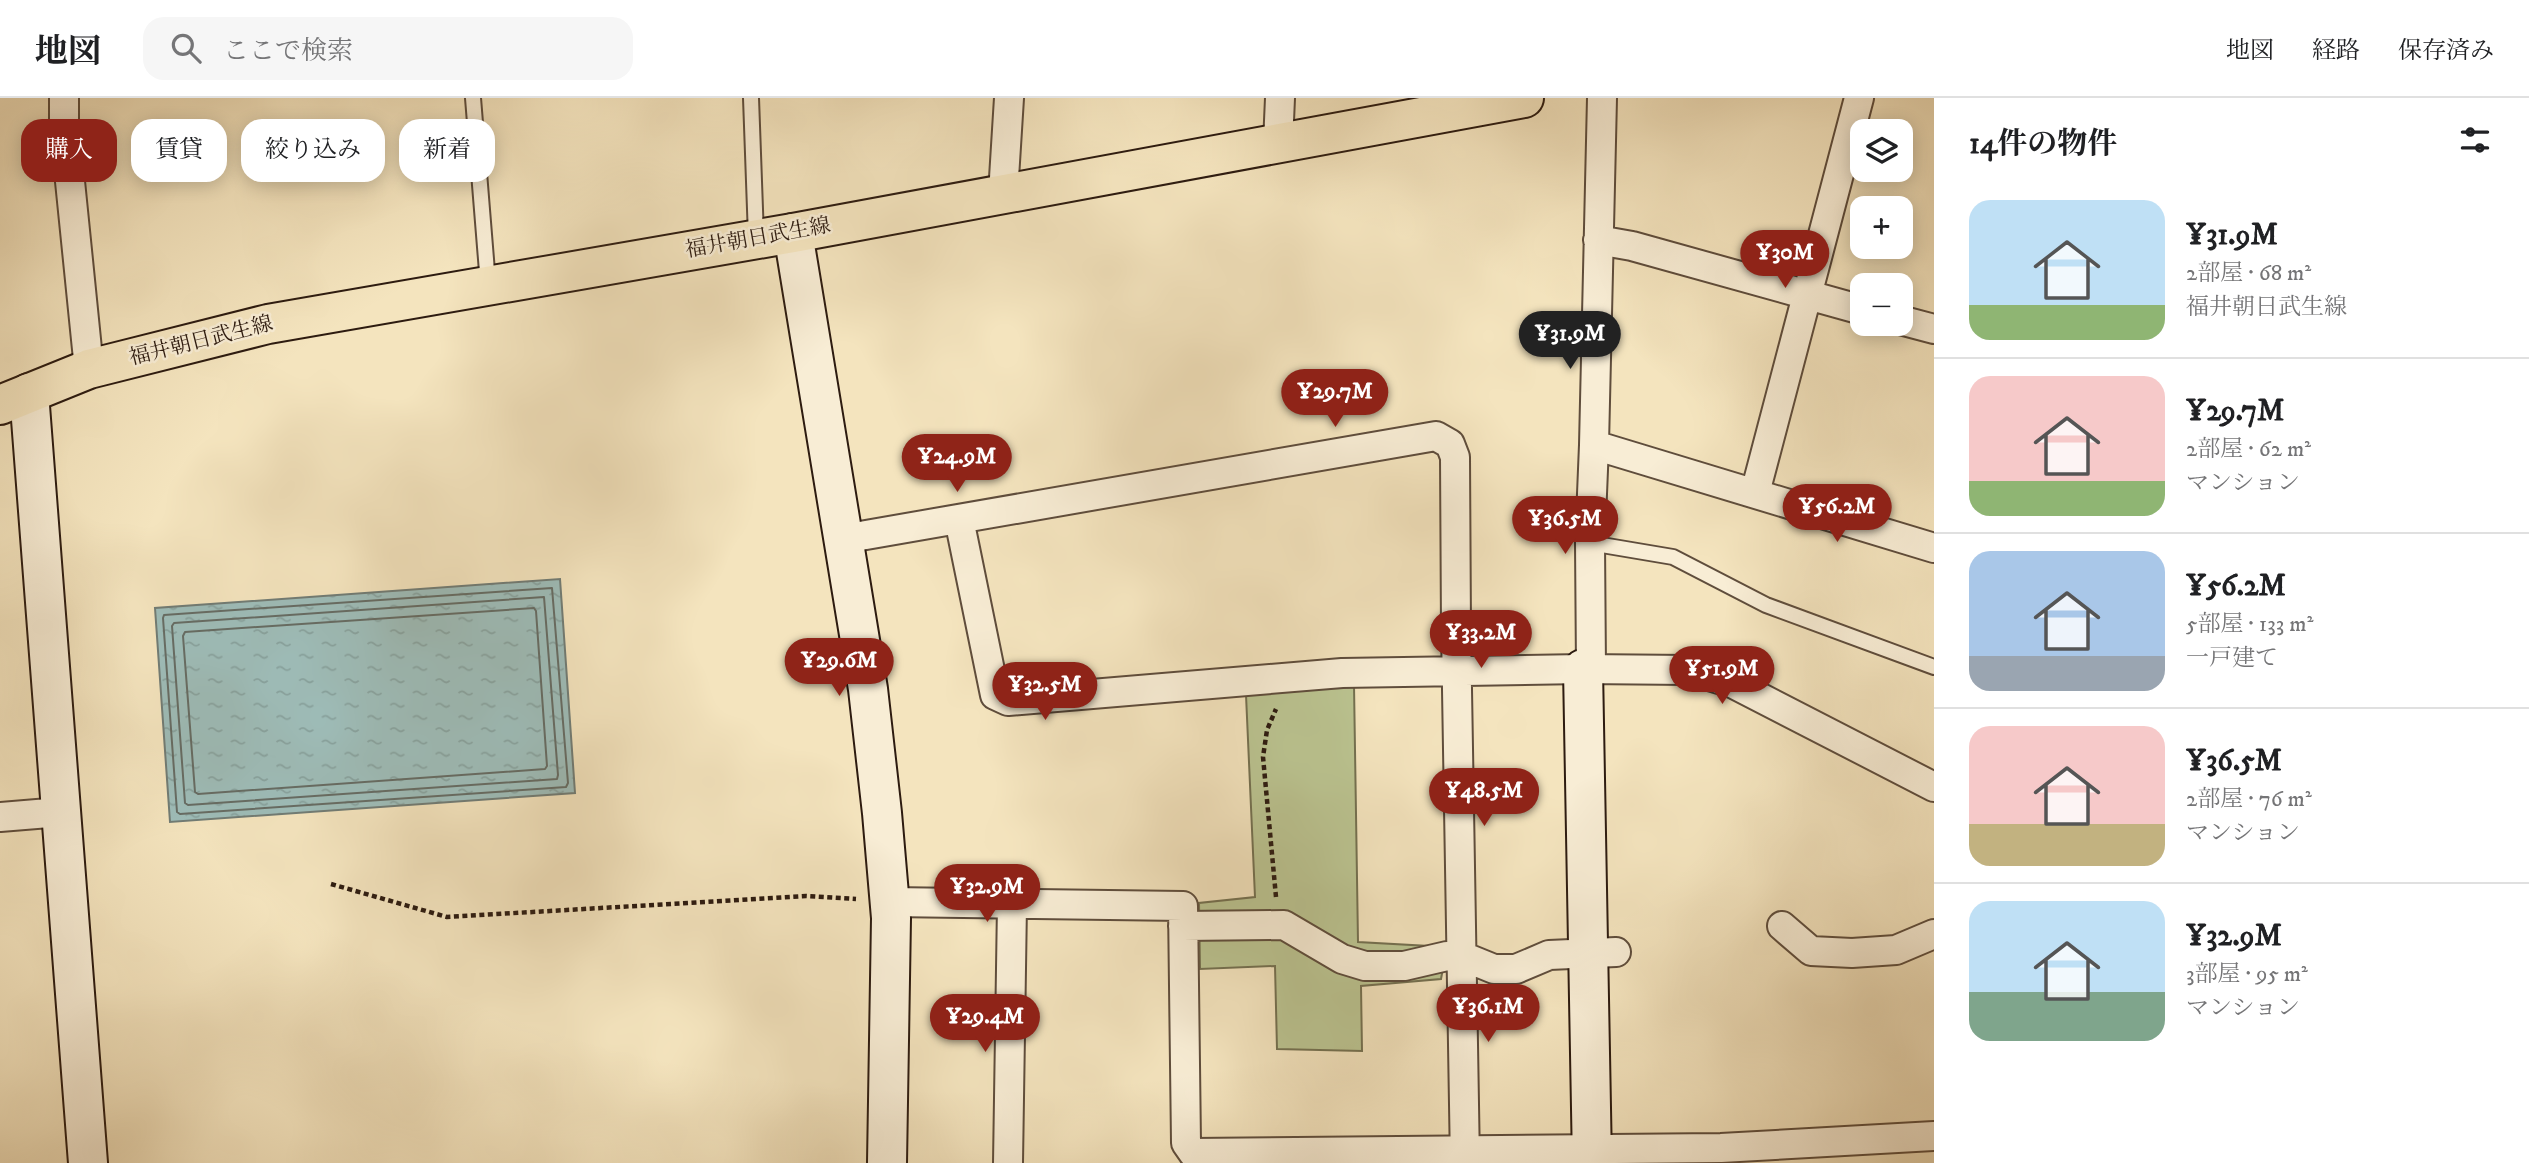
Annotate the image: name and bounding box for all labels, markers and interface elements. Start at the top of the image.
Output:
search box [143,17,633,80]
icon: search [167,29,205,67]
text: 地図 [35,32,101,73]
text: ここで検索 [223,35,353,68]
text: 地図 [2226,36,2274,66]
text: 経路 [2312,36,2360,66]
text: 保存済み [2398,36,2494,66]
chip: 購入 [21,119,117,182]
chip: 賃貸 [131,119,227,182]
chip: 絞り込み [241,119,385,182]
chip: 新着 [399,119,495,182]
map controls [1850,119,1913,336]
button: layers [1850,119,1913,182]
icon: filters [2456,121,2494,159]
text: 14件の物件 [1969,126,2117,163]
button: + [1850,196,1913,259]
street label: 福井朝日武生線 [683,212,833,264]
text: ¥31.9M [2186,217,2278,254]
icon: home [2025,228,2109,312]
pin: ¥30M [1744,230,1826,290]
text: ¥30M [1756,238,1814,267]
text: 2部屋 · 68 m² [2186,259,2311,288]
button: − [1850,273,1913,336]
text: 福井朝日武生線 [2186,293,2347,322]
street label: 福井朝日武生線 [127,311,275,371]
pin: ¥31.9M [1513,312,1627,371]
text: ¥31.9M [1535,319,1605,348]
pin: ¥29.7M [1278,370,1392,429]
text: ¥29.7M [1297,377,1373,406]
text: ¥29.7M [2186,393,2284,430]
icon: home [2025,404,2109,488]
pin: ¥24.9M [900,434,1014,494]
text: 2部屋 · 62 m² [2186,435,2311,464]
text: ¥24.9M [918,442,996,471]
text: マンション [2186,469,2300,498]
pin: ¥56.2M [1780,484,1894,544]
text: ¥56.2M [1799,492,1875,521]
pin: ¥36.5M [1508,496,1622,556]
text: ¥36.5M [1528,504,1602,533]
text: ¥56.2M [2186,568,2286,605]
icon: home [2025,579,2109,663]
pin: ¥33.2M [1424,610,1538,670]
text: 5部屋 · 133 m² [2186,610,2313,639]
text: ¥33.2M [1446,618,1516,647]
pin: ¥29.6M [782,638,896,698]
text: 一戸建て [2186,644,2278,673]
text: ¥29.6M [801,646,877,675]
pin: ¥51.9M [1665,646,1779,706]
text: ¥51.9M [1685,654,1759,683]
pin: ¥32.5M [988,662,1102,722]
text: ¥32.5M [1008,670,1082,699]
text: ¥36.5M [2186,743,2282,780]
icon: home [2025,754,2109,838]
pin: ¥48.5M [1427,768,1541,828]
text: ¥48.5M [1445,776,1523,805]
text: 2部屋 · 76 m² [2186,785,2312,814]
text: マンション [2186,819,2300,848]
pin: ¥32.9M [930,864,1044,924]
text: ¥32.9M [950,872,1024,901]
text: ¥32.9M [2186,918,2282,955]
icon: home [2025,929,2109,1013]
text: 3部屋 · 95 m² [2186,960,2308,989]
pin: ¥36.1M [1431,984,1545,1044]
text: ¥36.1M [1453,992,1523,1021]
text: マンション [2186,994,2300,1023]
pin: ¥29.4M [928,995,1042,1054]
text: ¥29.4M [946,1002,1024,1031]

